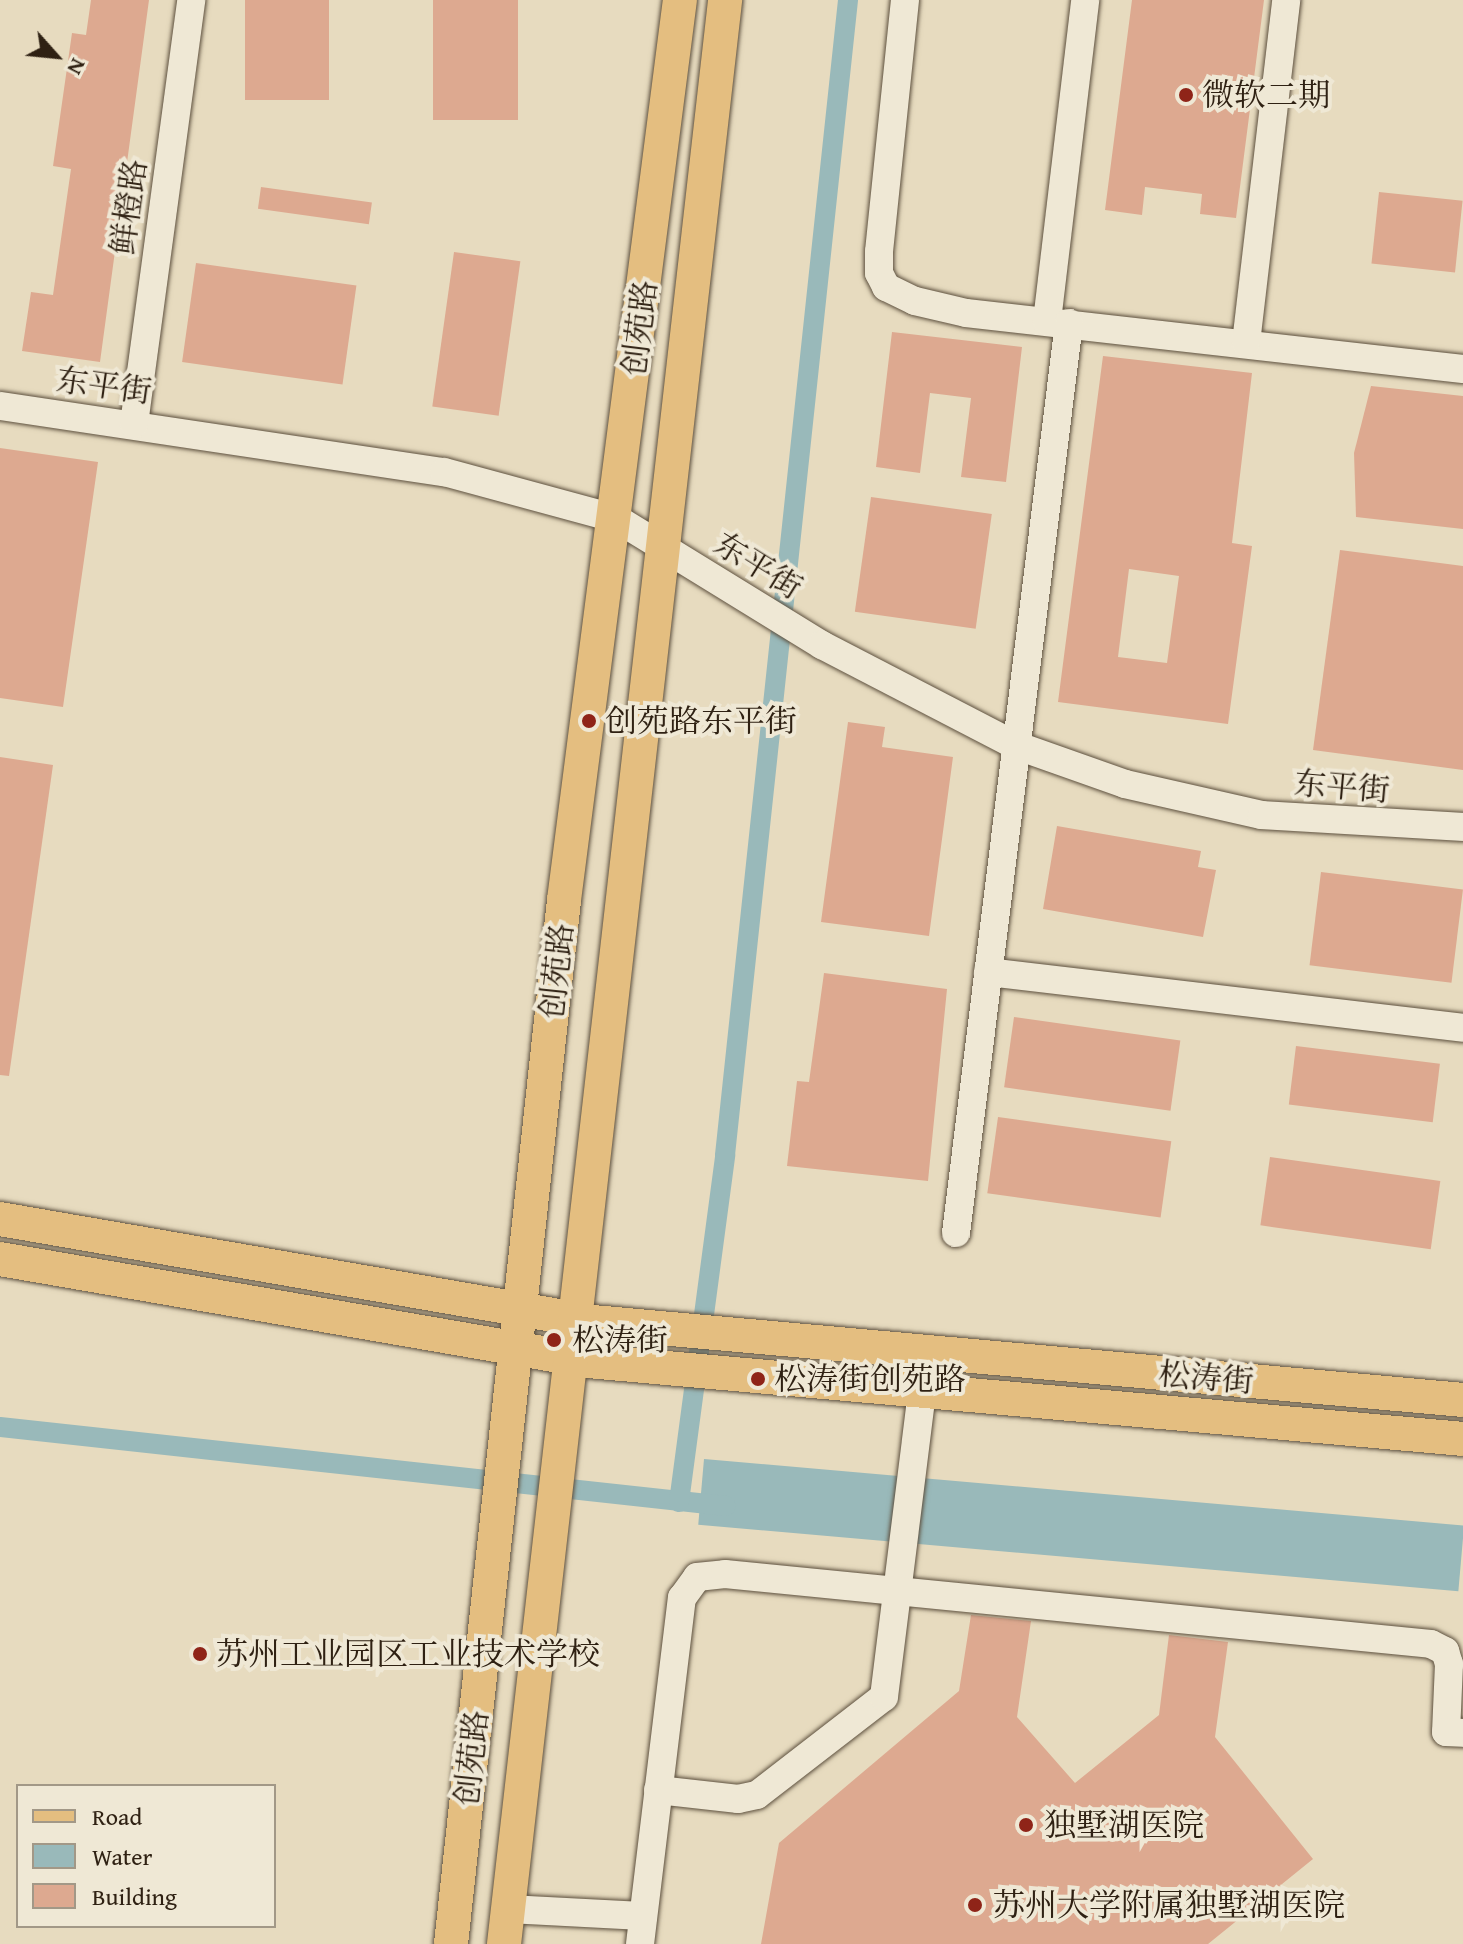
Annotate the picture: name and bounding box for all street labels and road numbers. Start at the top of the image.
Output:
street label: 鲜橙路 [103,157,155,257]
street label: 创苑路 [615,278,665,378]
street label: 东平街 [54,360,154,412]
street label: 东平街 [707,524,809,608]
street label: 东平街 [1293,764,1391,810]
street label: 创苑路 [533,921,581,1021]
street label: 松涛街 [1157,1355,1255,1401]
street label: 创苑路 [448,1708,496,1808]

